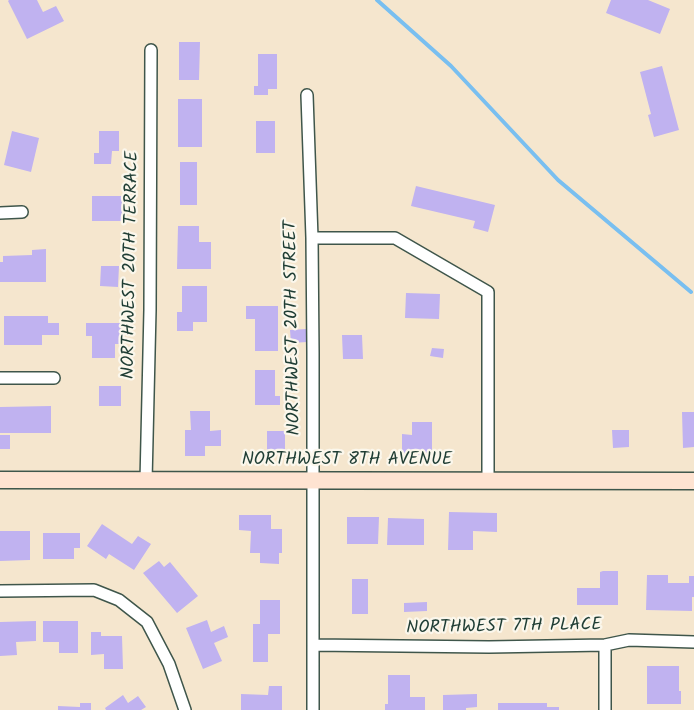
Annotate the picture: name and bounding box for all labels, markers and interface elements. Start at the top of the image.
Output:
street label: NORTHWEST 20TH TERRACE [119,151,145,379]
street label: NORTHWEST 20TH STREET [281,220,307,436]
street label: NORTHWEST 8TH AVENUE [242,450,452,472]
street label: NORTHWEST 7TH PLACE [406,615,602,641]

